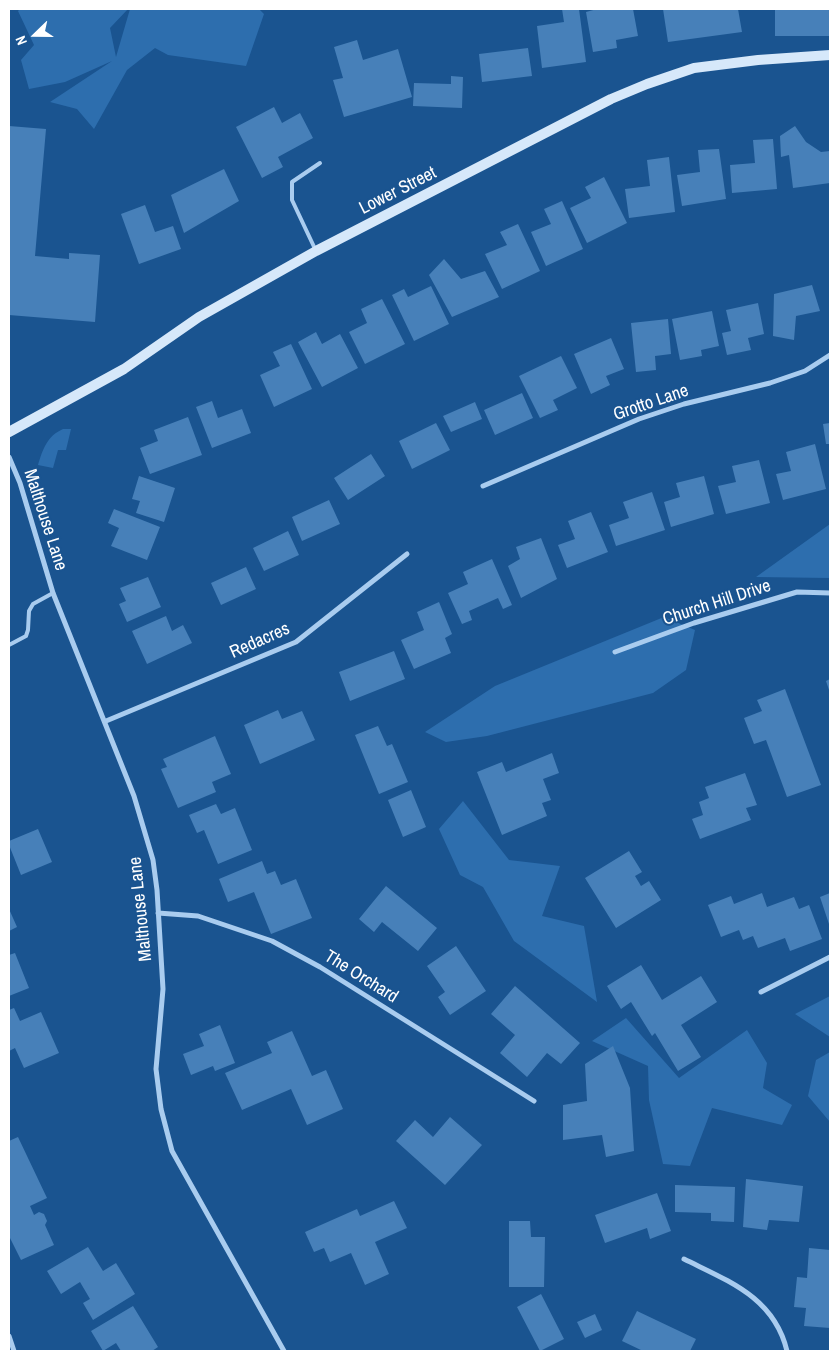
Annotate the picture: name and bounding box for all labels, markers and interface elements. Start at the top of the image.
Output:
north arrow [10,10,60,60]
text: N [11,33,31,48]
street label: Lower Street [356,162,440,220]
street label: Grotto Lane [611,380,691,426]
street label: Malthouse Lane [19,467,71,573]
street label: Church Hill Drive [660,575,774,631]
street label: Redacres [227,618,293,664]
street label: Malthouse Lane [125,856,157,962]
street label: The Orchard [320,946,402,1008]

